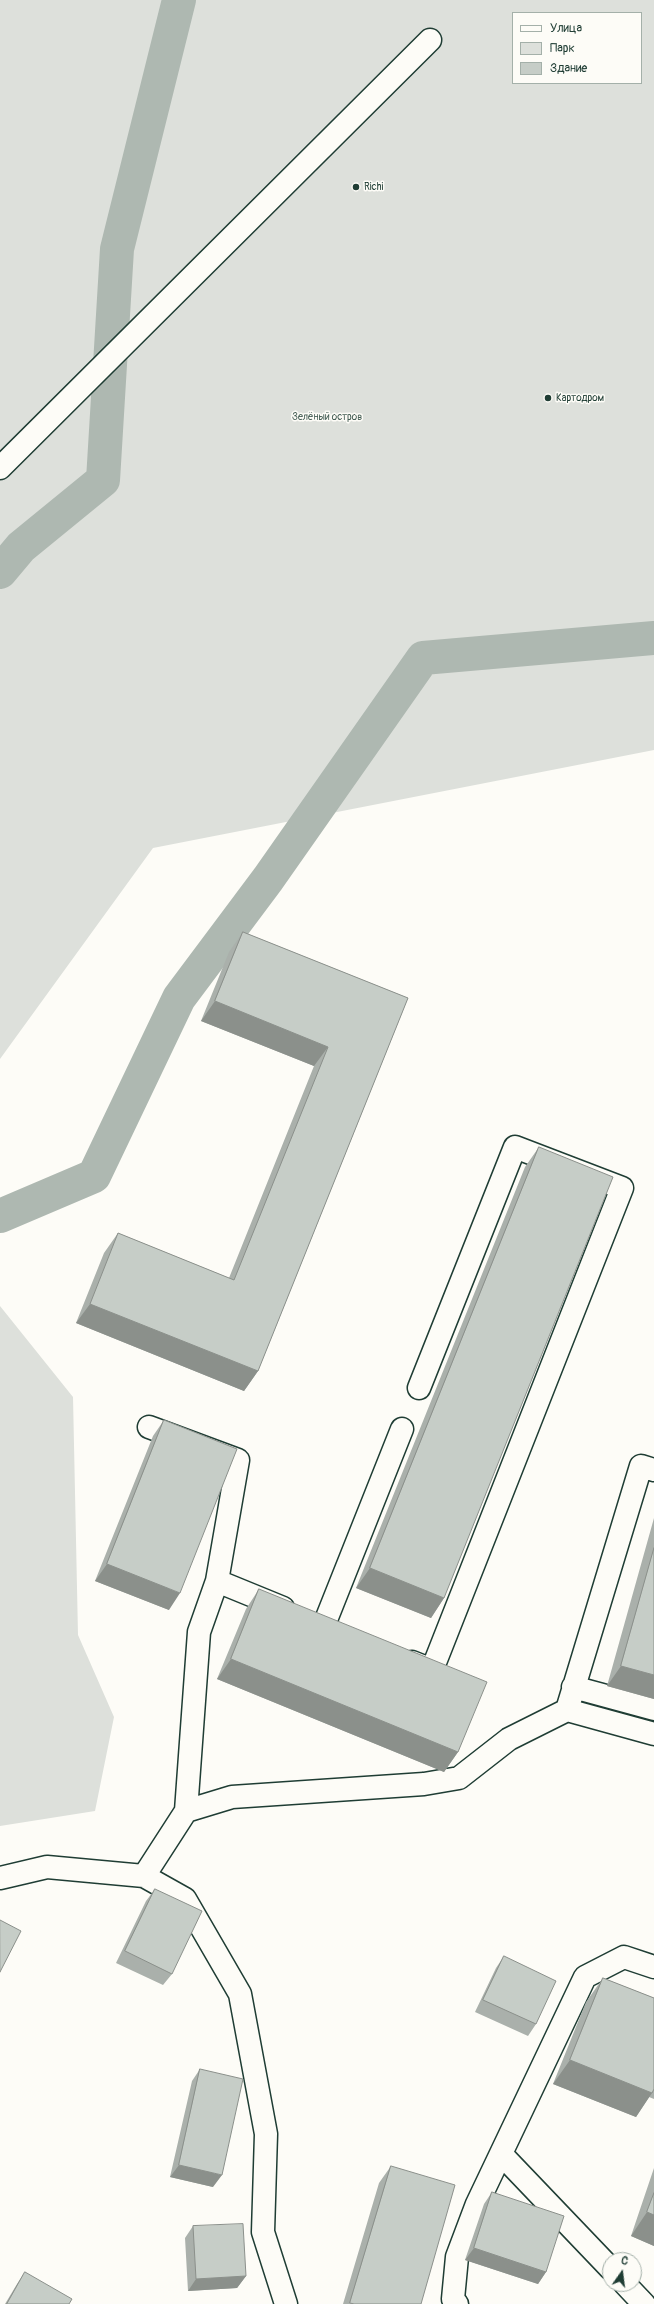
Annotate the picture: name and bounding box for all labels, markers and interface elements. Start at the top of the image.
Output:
legend [512,12,642,84]
text: Улица [550,21,582,36]
text: Парк [550,41,575,56]
text: Здание [550,61,587,76]
place label: Richi [364,181,383,193]
marker: Richi [351,182,361,192]
place label: Картодром [556,392,604,404]
marker: Картодром [543,393,553,403]
park label: Зелёный остров [292,411,362,423]
north arrow [602,2252,642,2292]
text: С [620,2254,630,2268]

